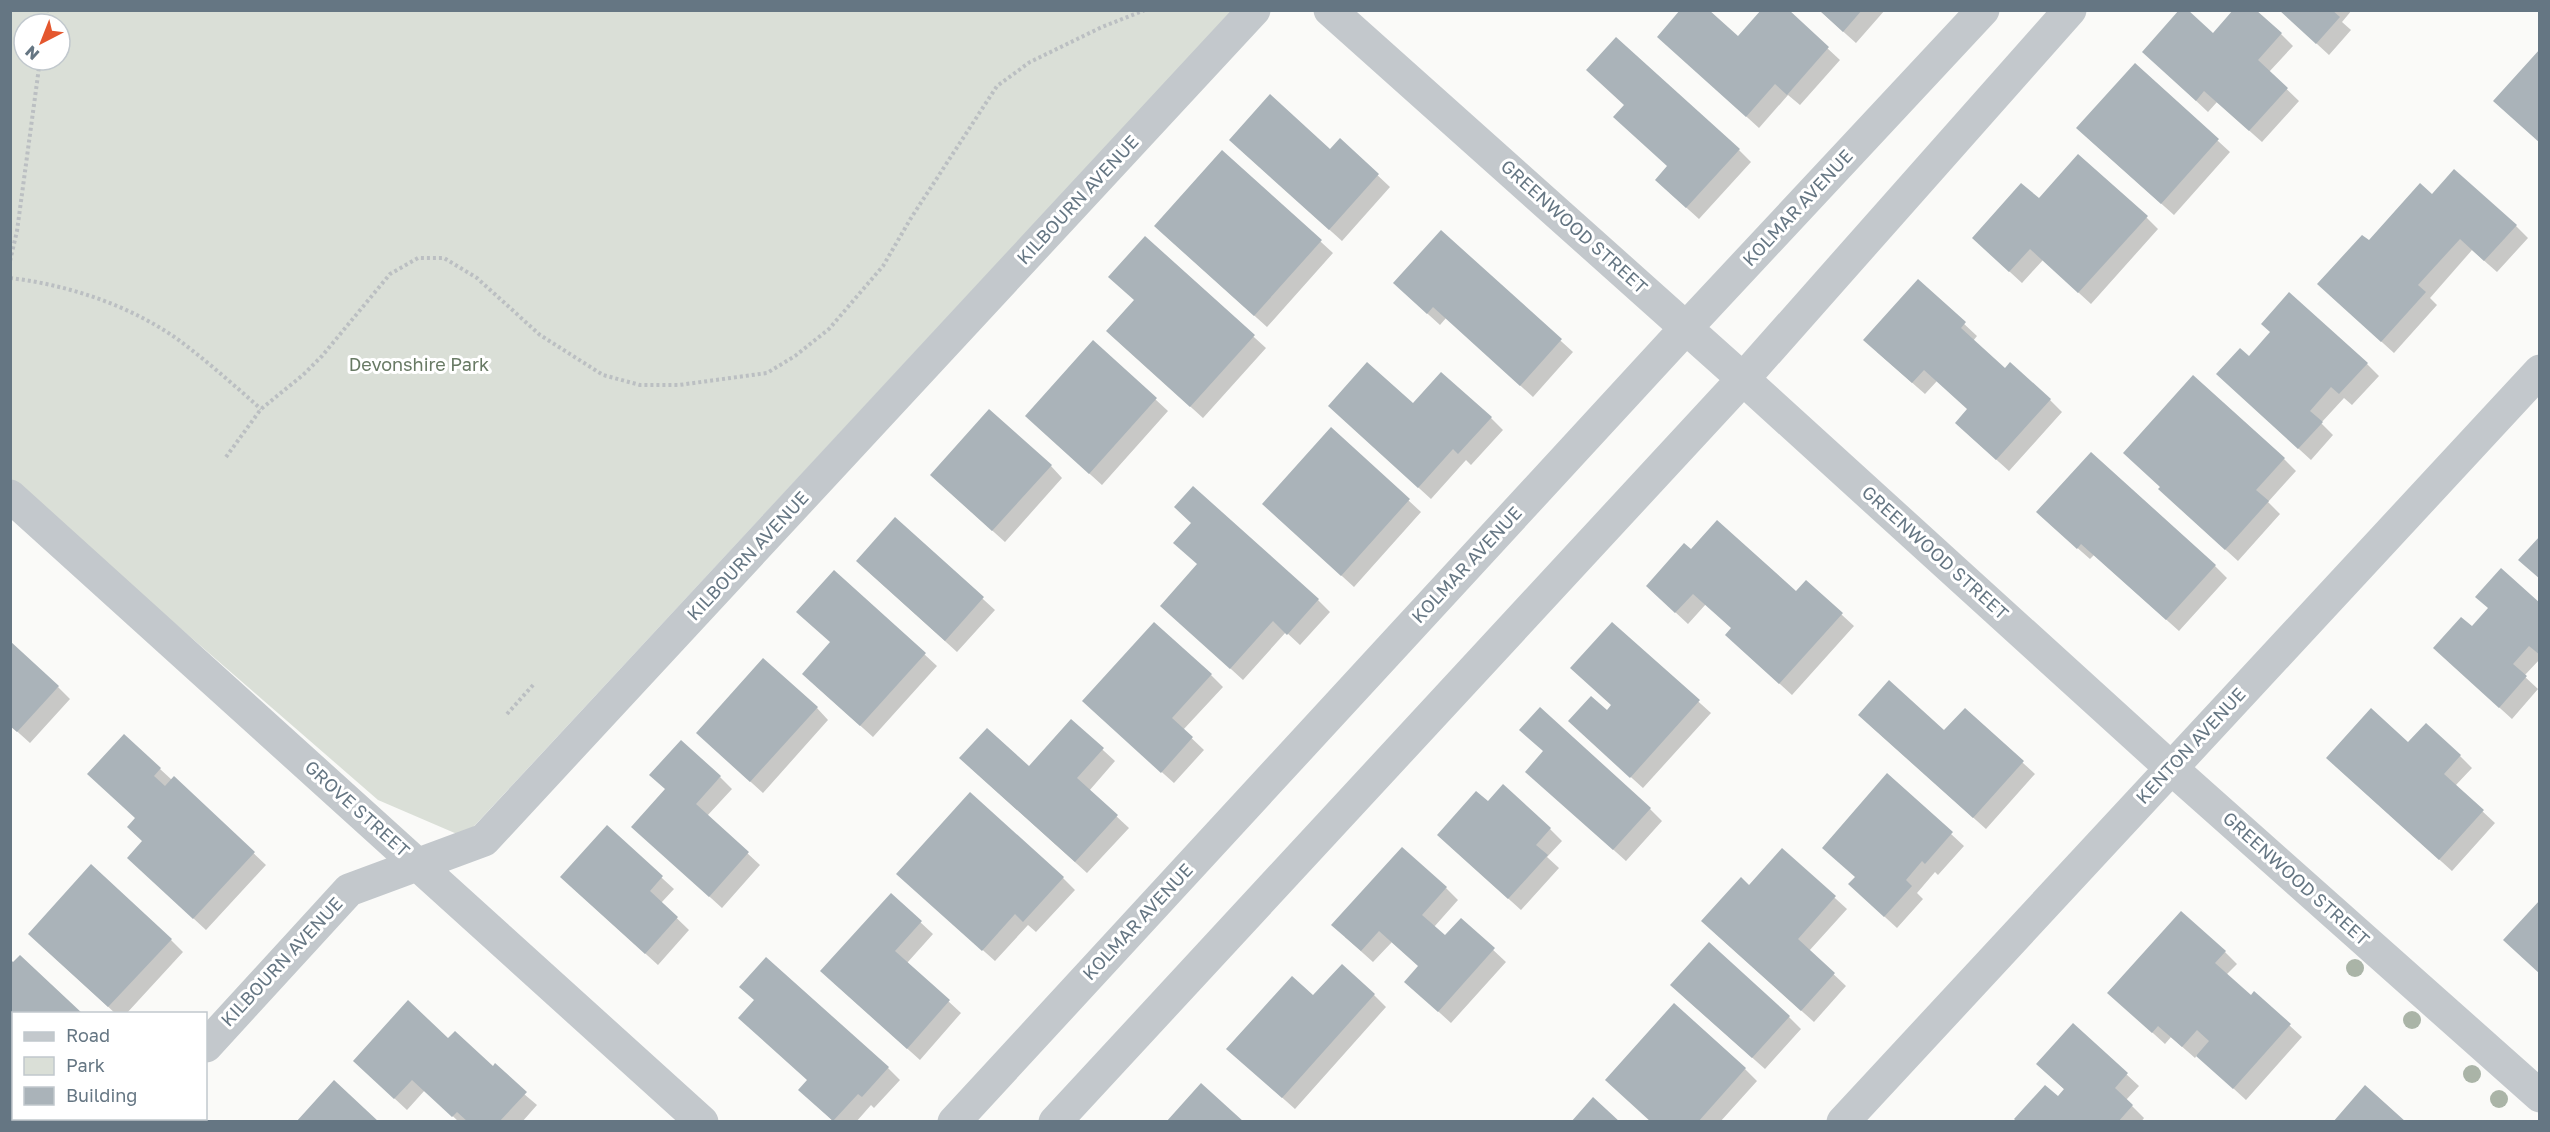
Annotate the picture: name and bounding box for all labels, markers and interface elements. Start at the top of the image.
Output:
north arrow [12,12,72,72]
text: N [21,42,43,65]
street label: KILBOURN AVENUE [1012,130,1143,268]
street label: KOLMAR AVENUE [1738,145,1857,270]
street label: GREENWOOD STREET [1497,155,1652,298]
park label: Devonshire Park [349,353,489,375]
street label: GREENWOOD STREET [1858,481,2013,624]
street label: KILBOURN AVENUE [682,486,813,624]
street label: KOLMAR AVENUE [1407,502,1526,627]
street label: KENTON AVENUE [2131,683,2250,808]
street label: GROVE STREET [301,755,415,861]
street label: GREENWOOD STREET [2219,807,2374,950]
street label: KOLMAR AVENUE [1078,859,1197,984]
street label: KILBOURN AVENUE [216,892,347,1030]
legend [12,1012,207,1120]
text: Road [66,1024,110,1046]
text: Park [66,1054,105,1076]
text: Building [66,1084,137,1106]

